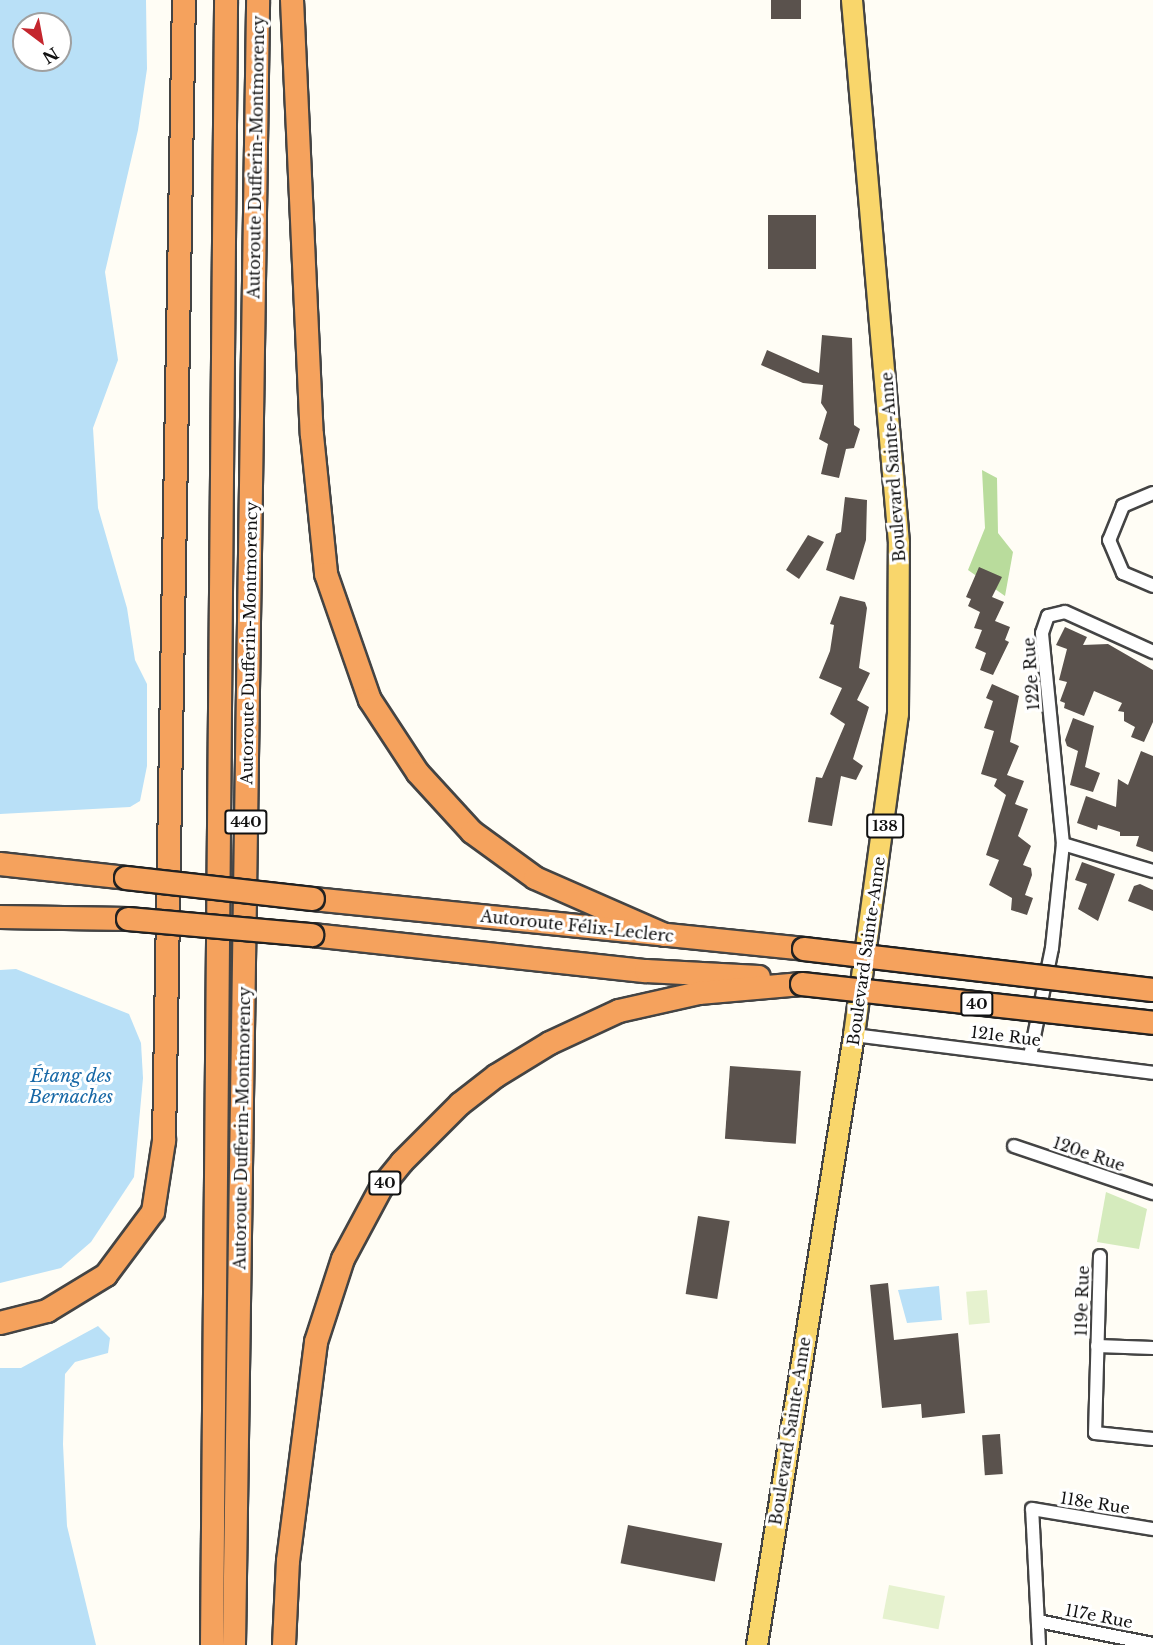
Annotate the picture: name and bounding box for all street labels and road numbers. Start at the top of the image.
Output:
street label: Autoroute Dufferin-Montmorency [244,15,268,299]
street label: Boulevard Sainte-Anne [877,371,909,563]
street label: Autoroute Dufferin-Montmorency [237,501,261,785]
street label: 122e Rue [1019,637,1043,711]
road number: 440 [224,810,268,834]
road number: 138 [866,814,904,838]
street label: Boulevard Sainte-Anne [843,855,889,1047]
street label: Autoroute Félix-Leclerc [480,906,674,946]
street label: Autoroute Dufferin-Montmorency [230,986,254,1270]
road number: 40 [959,992,995,1016]
street label: 121e Rue [970,1022,1042,1050]
street label: 120e Rue [1051,1133,1127,1175]
road number: 40 [367,1171,403,1195]
street label: 119e Rue [1071,1265,1093,1337]
street label: Boulevard Sainte-Anne [766,1335,814,1527]
street label: 118e Rue [1059,1488,1131,1518]
street label: 117e Rue [1064,1600,1134,1632]

